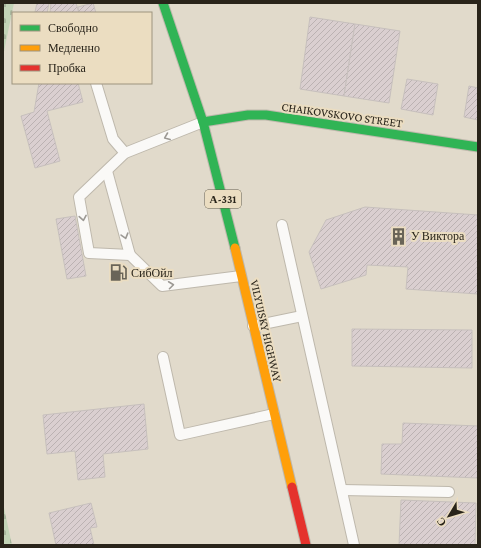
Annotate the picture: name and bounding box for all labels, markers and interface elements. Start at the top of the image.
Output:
legend [12,12,152,84]
text: Свободно [48,21,98,35]
text: Медленно [48,41,100,55]
text: Пробка [48,61,86,75]
street label: CHAIKOVSKOVO STREET [280,100,404,131]
one-way arrow [163,132,170,140]
road number: А-331 [205,190,241,208]
one-way arrow [78,215,87,222]
building icon: У Виктора [388,226,408,246]
place label: У Виктора [411,229,465,243]
one-way arrow [120,232,129,239]
fuel station icon: СибОйл [108,263,128,283]
place label: СибОйл [131,266,173,280]
street label: VILYUISKY HIGHWAY [247,279,285,384]
one-way arrow [168,281,174,290]
north arrow [429,496,469,536]
text: С [434,515,448,529]

